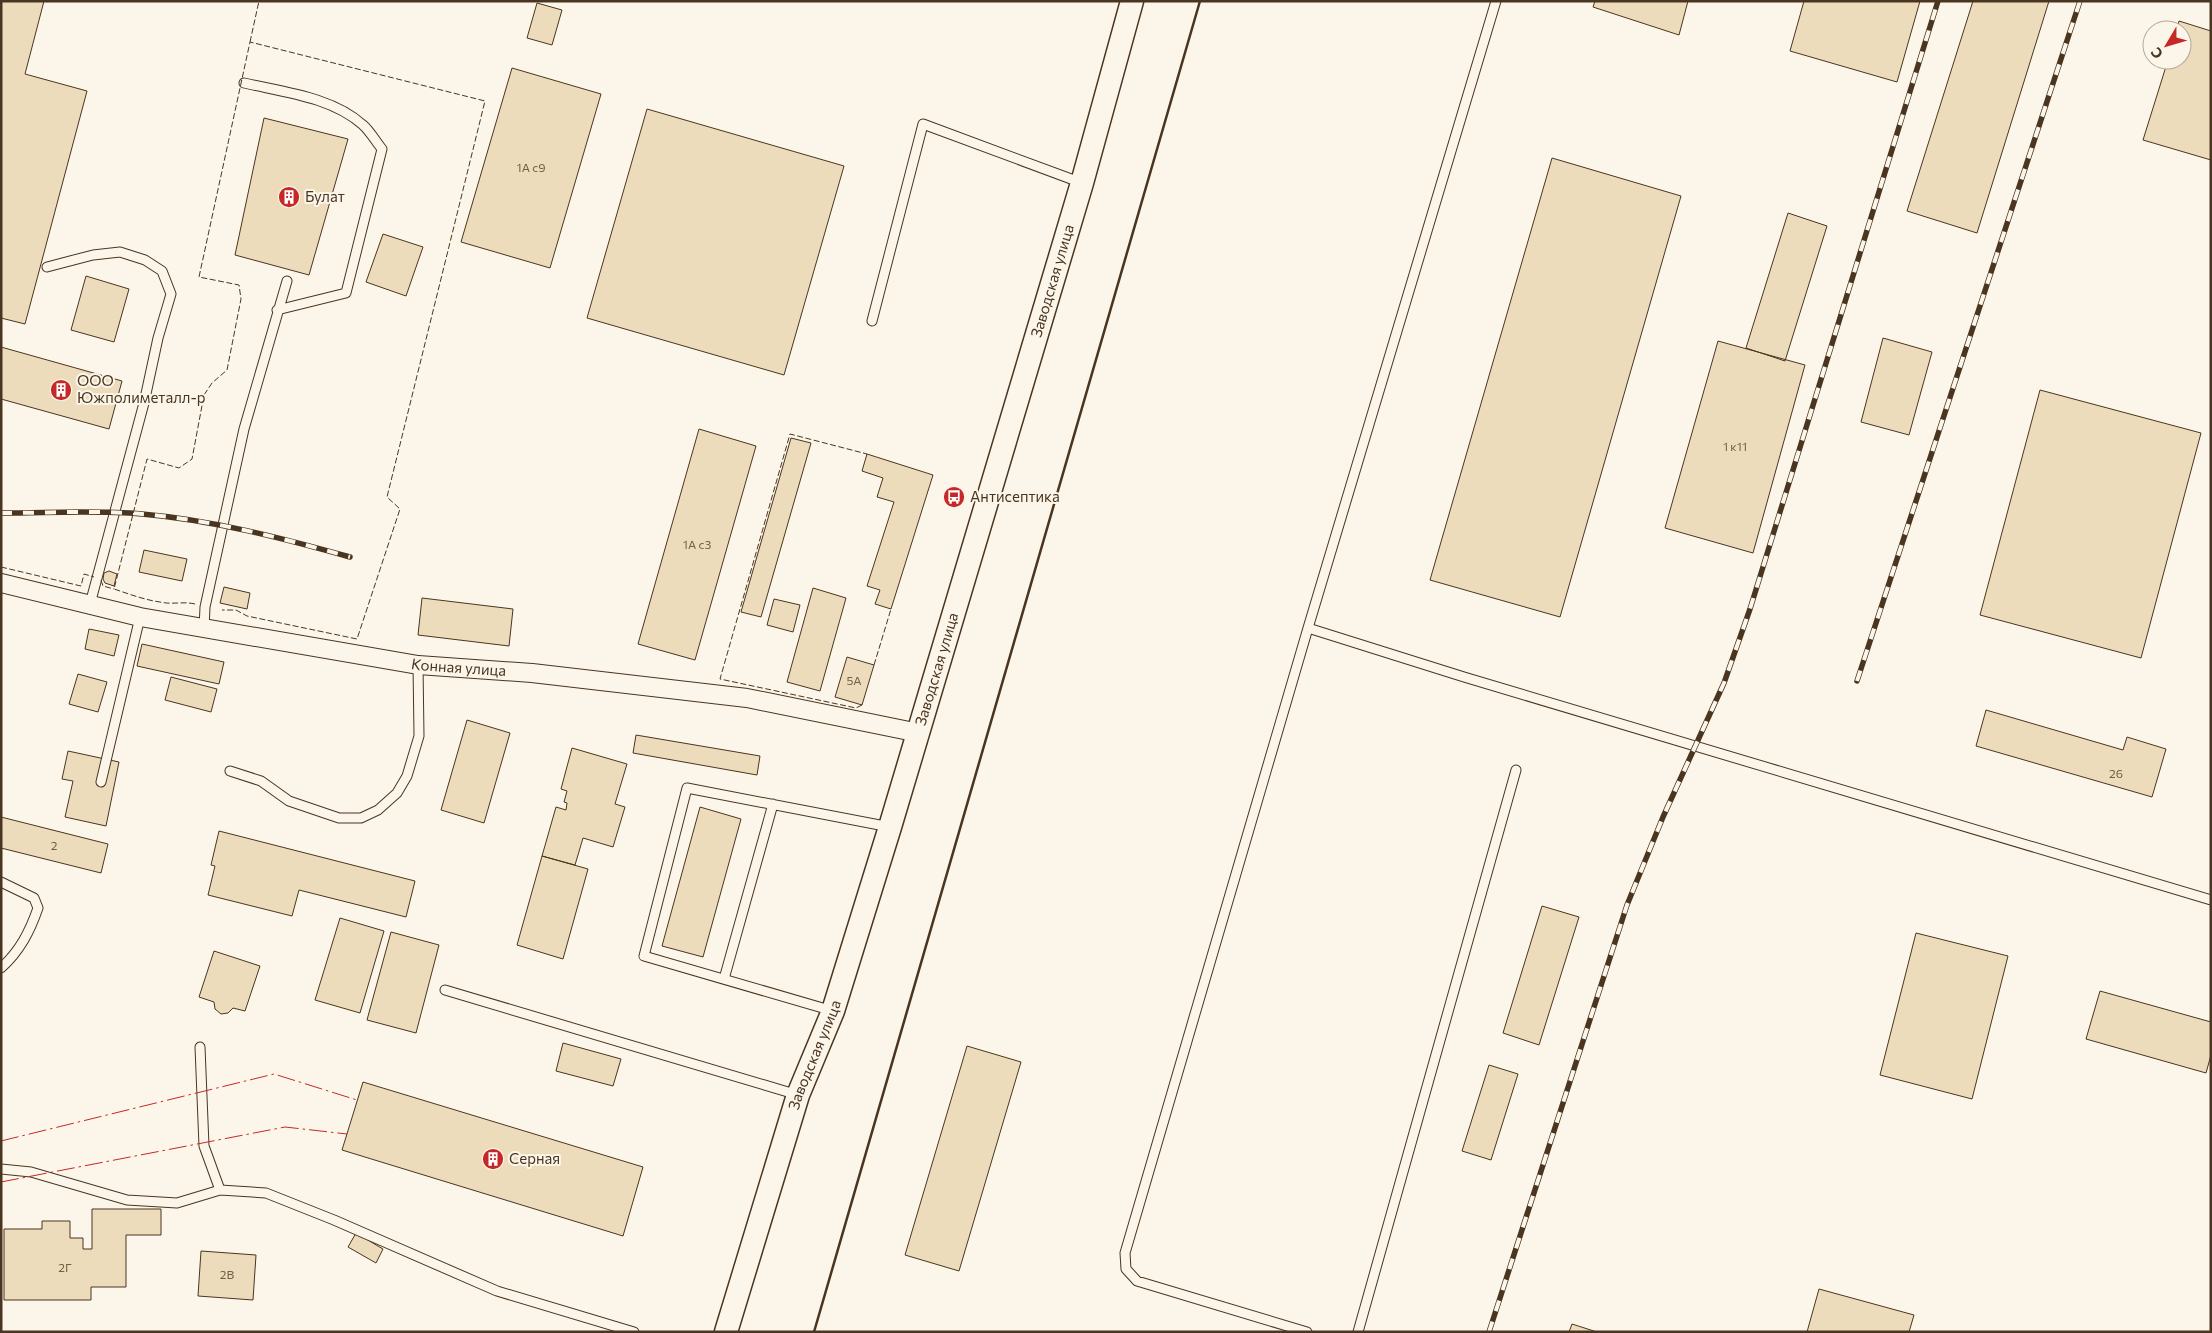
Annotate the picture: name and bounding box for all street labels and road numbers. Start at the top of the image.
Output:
street label: Заводская улица [1026,222,1077,339]
street label: Заводская улица [911,610,961,728]
street label: Конная улица [410,654,507,679]
street label: Заводская улица [784,998,844,1112]

